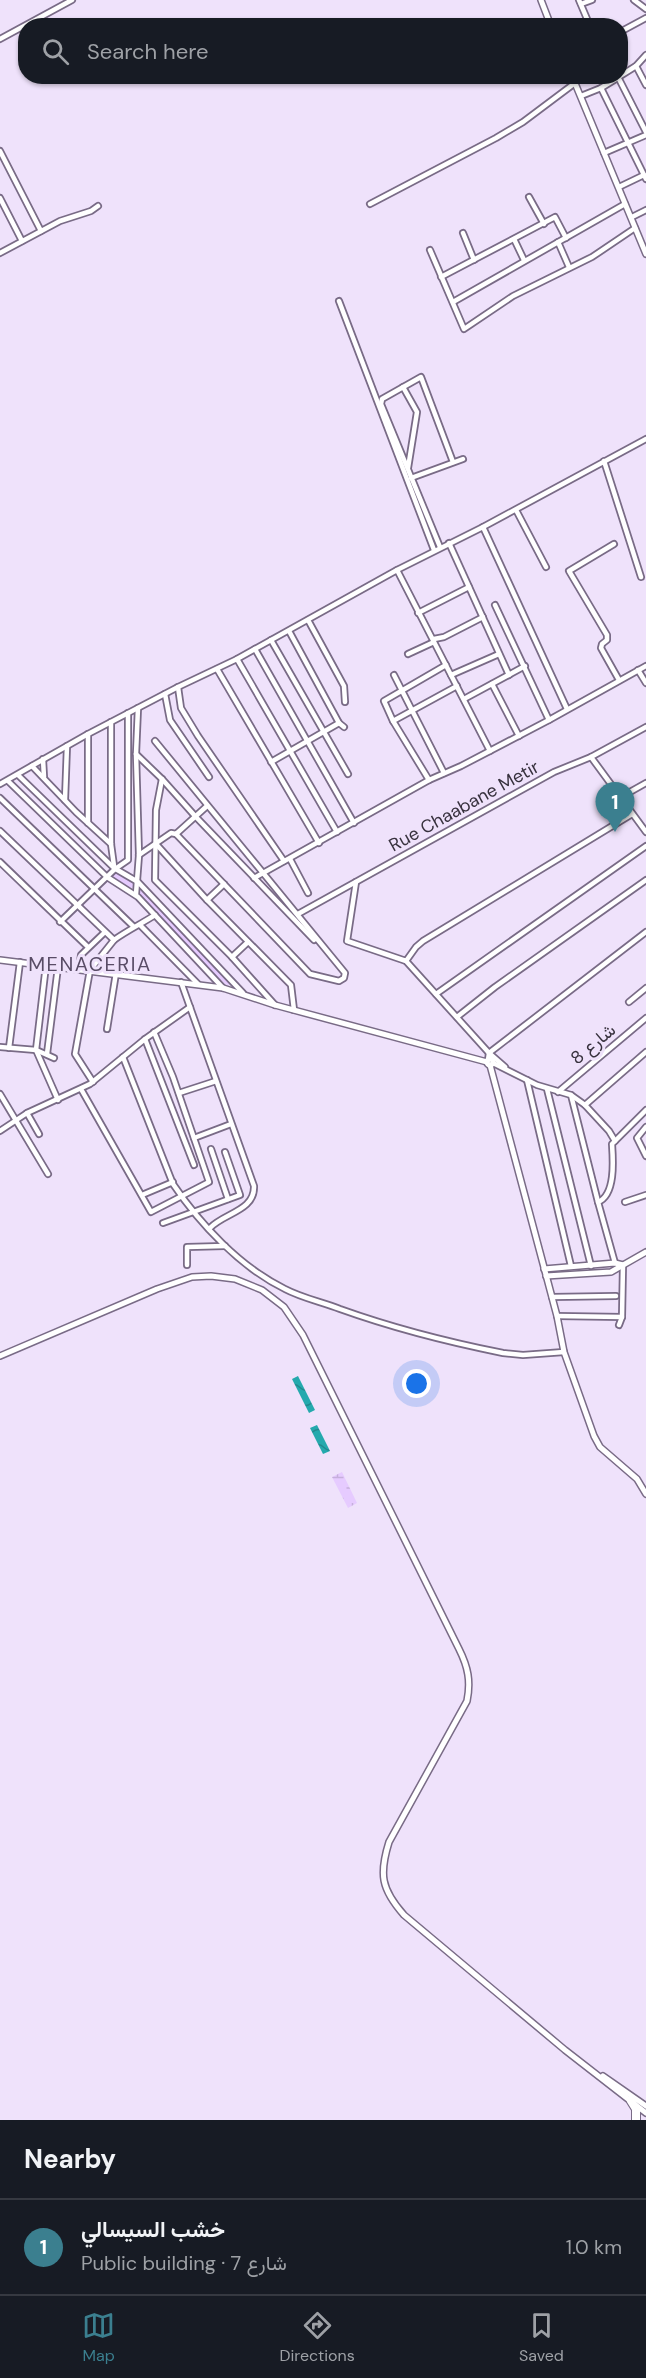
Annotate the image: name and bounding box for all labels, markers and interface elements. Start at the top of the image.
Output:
search box [18,18,628,84]
icon: search [39,35,72,68]
text: Search here [87,37,208,66]
street label: Rue Chaabane Metir [385,755,544,857]
pin: 1 [596,782,634,832]
district label: MENACERIA [28,951,152,977]
street label: شارع 8 [565,1018,621,1070]
your location [402,1369,431,1398]
text: Nearby [24,2142,116,2176]
text: خشب السيسالي [81,2215,225,2244]
text: 1 [40,2234,47,2260]
text: 1.0 km [566,2234,622,2260]
text: Public building · شارع 7 [81,2250,287,2276]
tab: Map [82,2309,115,2366]
tab: Directions [279,2309,355,2366]
tab: Saved [519,2309,564,2366]

